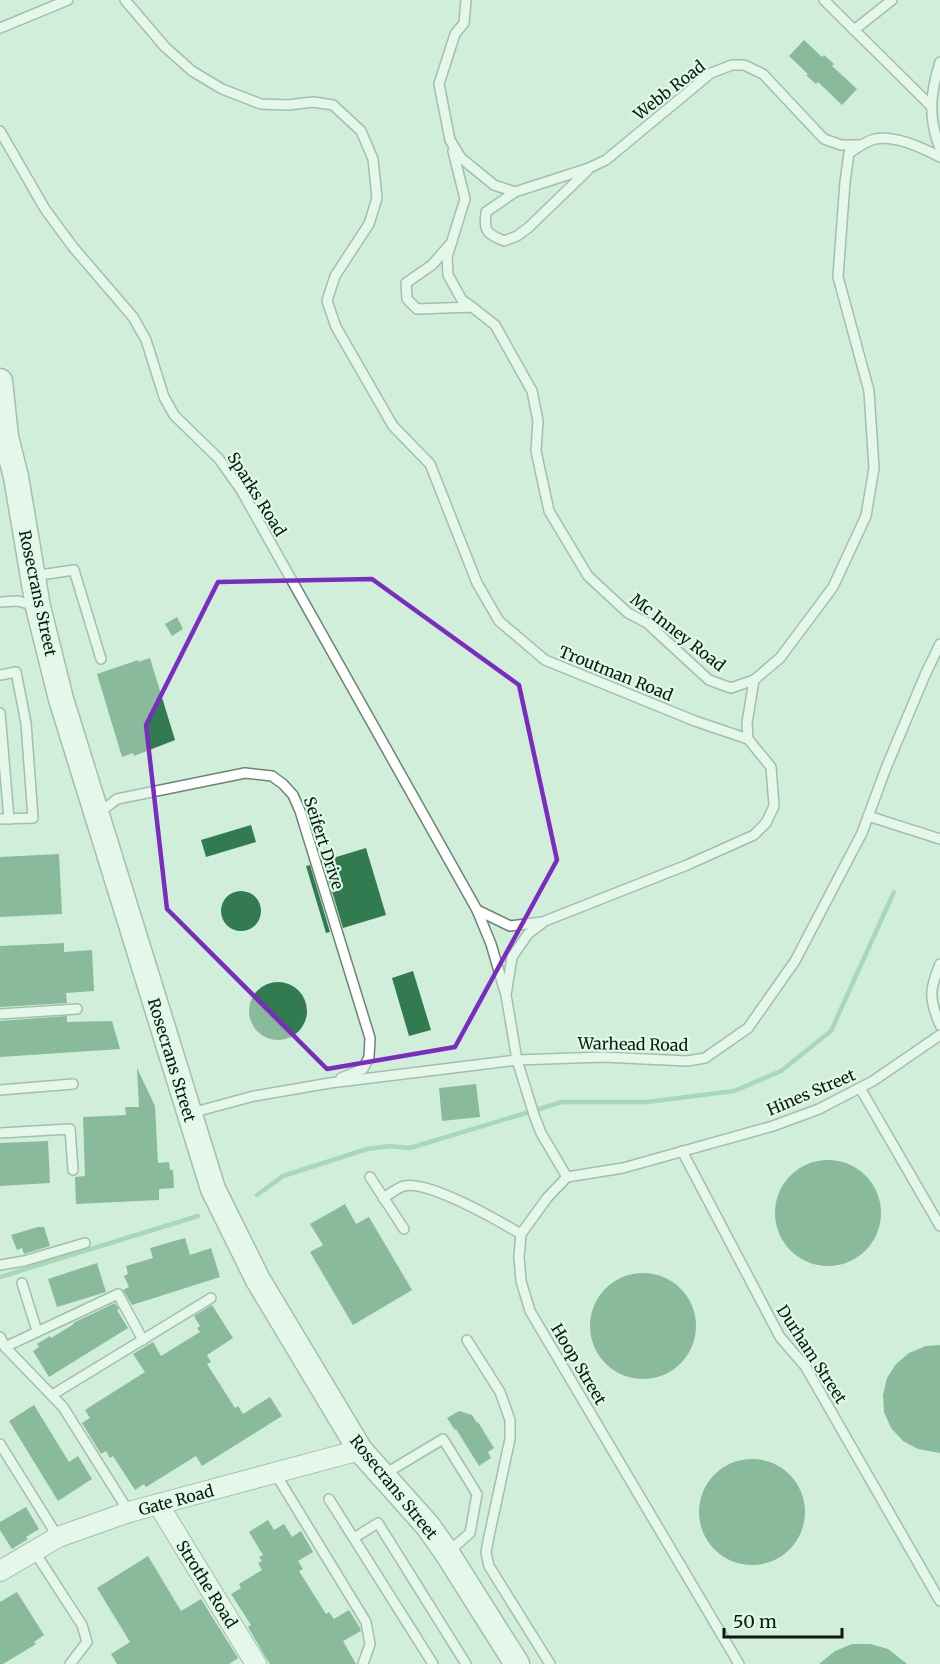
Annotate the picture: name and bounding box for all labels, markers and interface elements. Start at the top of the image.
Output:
street label: Webb Road [628,56,709,125]
street label: Sparks Road [223,448,291,540]
street label: Rosecrans Street [15,528,61,659]
street label: Mc Inney Road [627,589,730,675]
street label: Troutman Road [556,641,676,705]
street label: Seifert Drive [300,794,348,892]
street label: Rosecrans Street [144,996,201,1125]
street label: Warhead Road [577,1033,689,1055]
street label: Hines Street [764,1064,859,1120]
street label: Durham Street [773,1301,852,1408]
street label: Hoop Street [547,1320,611,1409]
street label: Rosecrans Street [346,1431,443,1544]
street label: Gate Road [136,1480,216,1520]
street label: Strothe Road [172,1537,242,1632]
scale bar [724,1601,842,1639]
text: 50 m [733,1610,777,1633]

